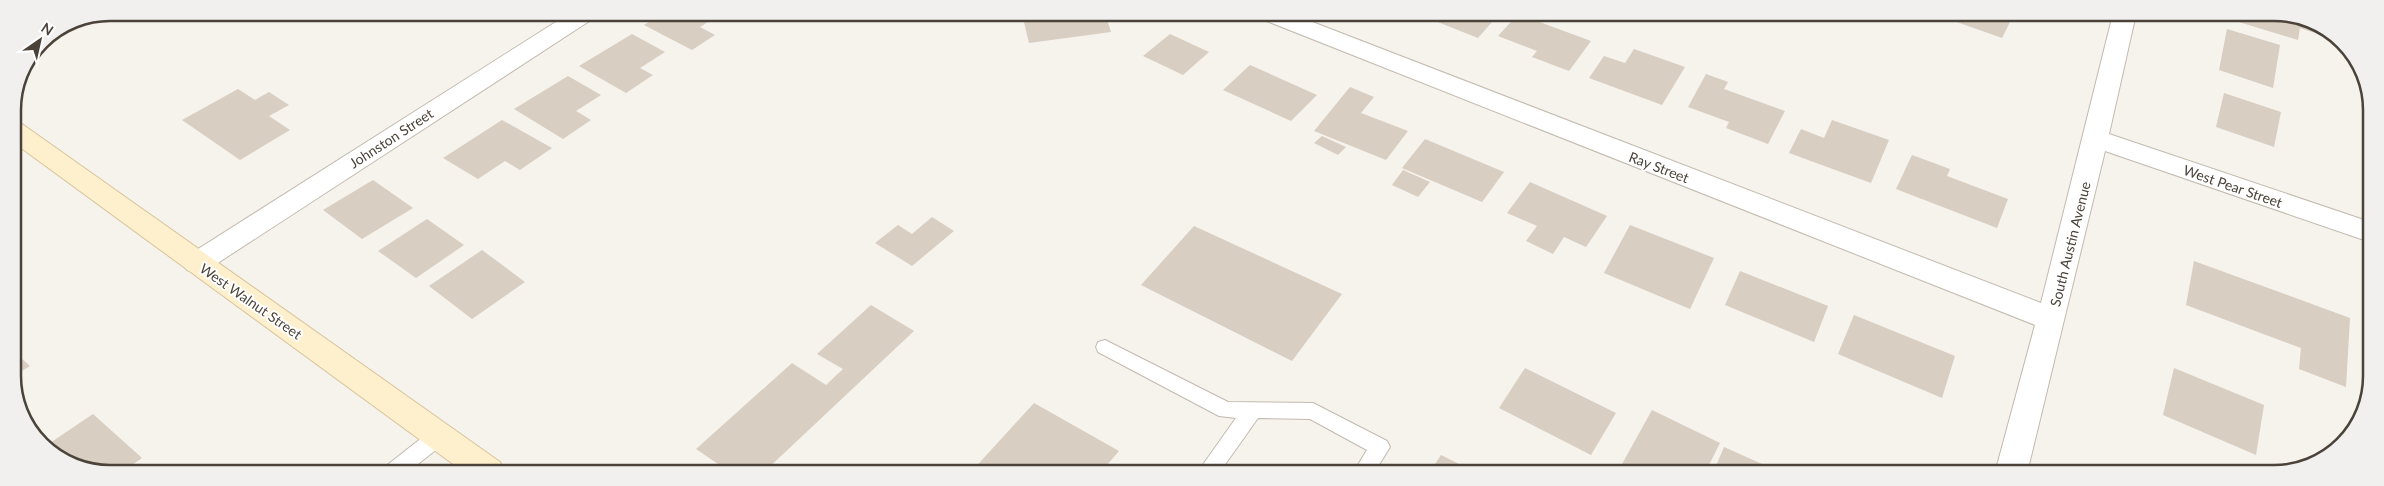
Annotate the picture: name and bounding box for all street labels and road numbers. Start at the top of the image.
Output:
street label: Johnston Street [346,105,436,171]
street label: Ray Street [1627,148,1691,186]
street label: West Pear Street [2181,161,2285,211]
street label: South Austin Avenue [2046,180,2094,308]
street label: West Walnut Street [197,259,305,343]

